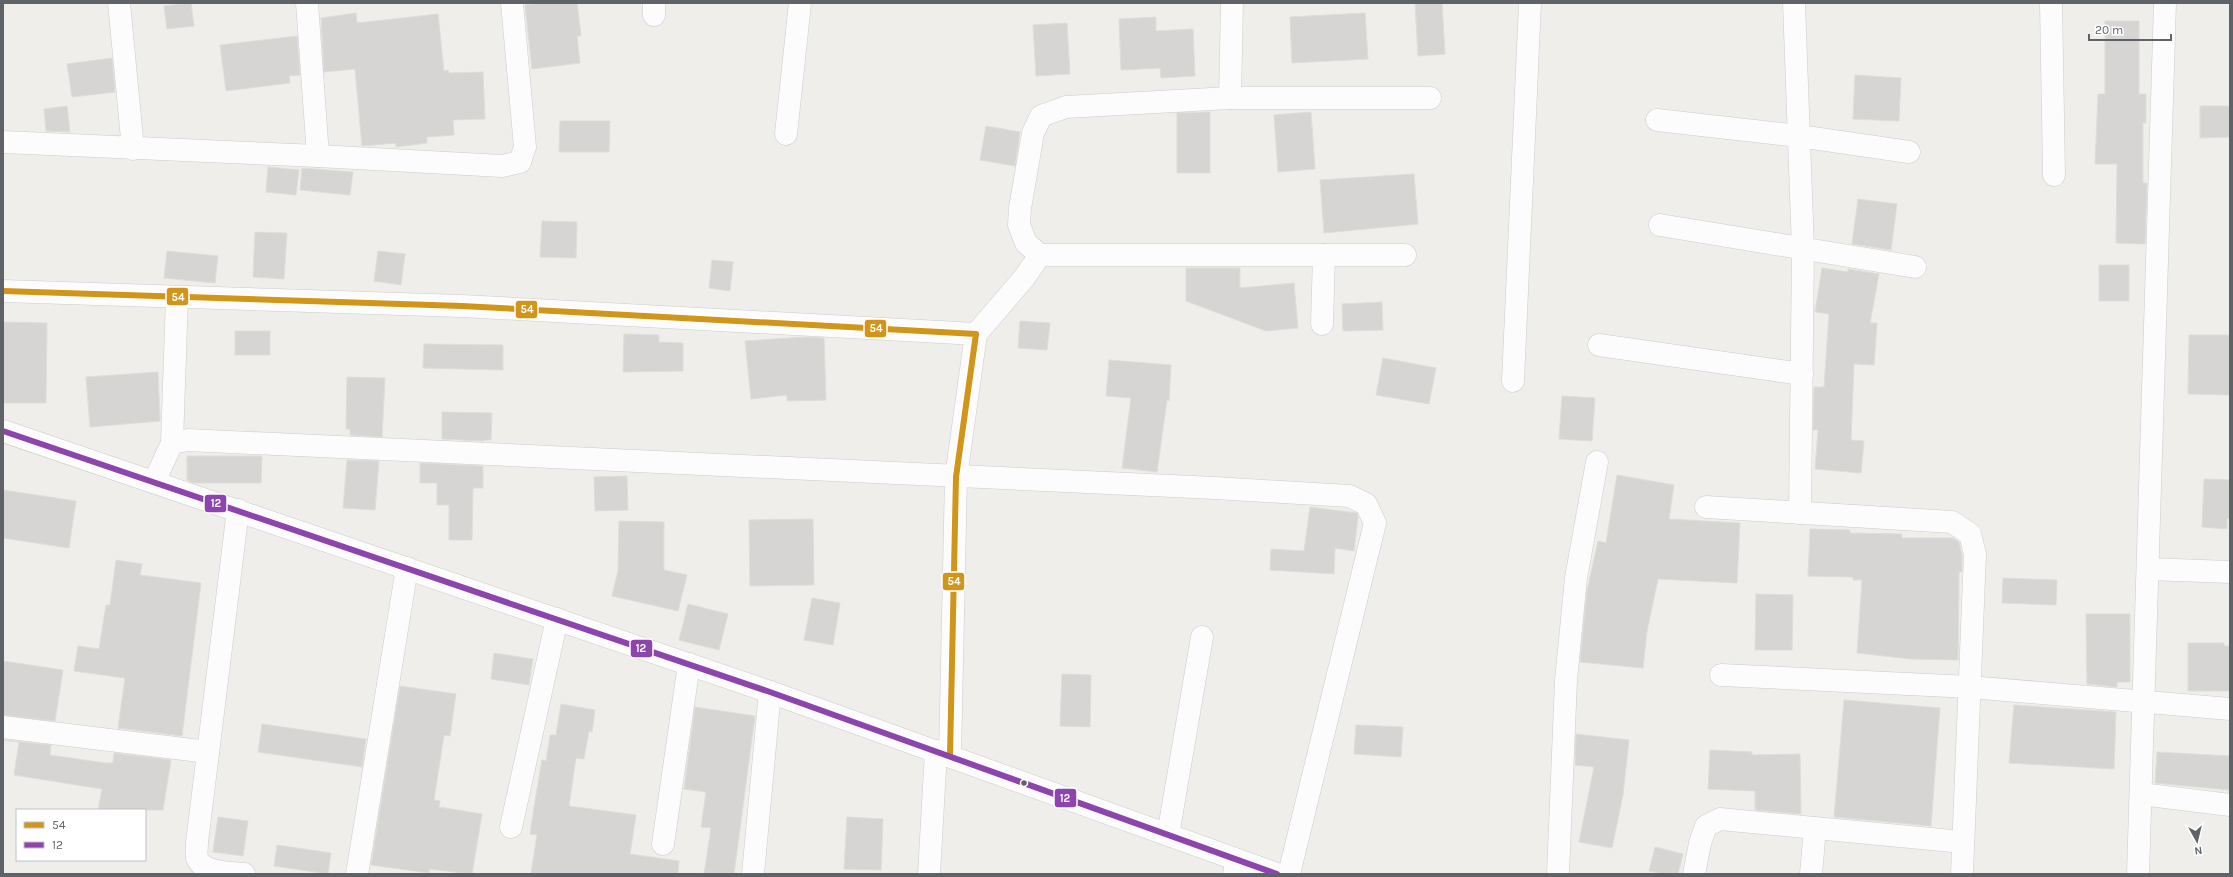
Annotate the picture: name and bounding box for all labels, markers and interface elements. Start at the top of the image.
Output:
scale bar [2089,16,2171,42]
text: 20 m [2095,23,2123,37]
line badge: 54 [166,287,189,306]
text: 54 [172,291,185,304]
line badge: 54 [515,300,538,319]
text: 54 [521,303,534,316]
line badge: 54 [864,319,887,338]
text: 54 [870,322,883,335]
line badge: 12 [204,494,227,513]
text: 12 [211,497,222,510]
line badge: 54 [942,572,965,591]
text: 54 [948,575,961,588]
line badge: 12 [630,639,653,658]
text: 12 [636,642,647,655]
unlabelled marker [1019,778,1029,788]
line badge: 12 [1054,788,1077,808]
text: 12 [1060,792,1071,805]
legend [16,809,146,861]
text: 54 [52,818,66,832]
north arrow [2177,821,2217,861]
text: 12 [52,838,63,852]
text: N [2194,843,2203,857]

